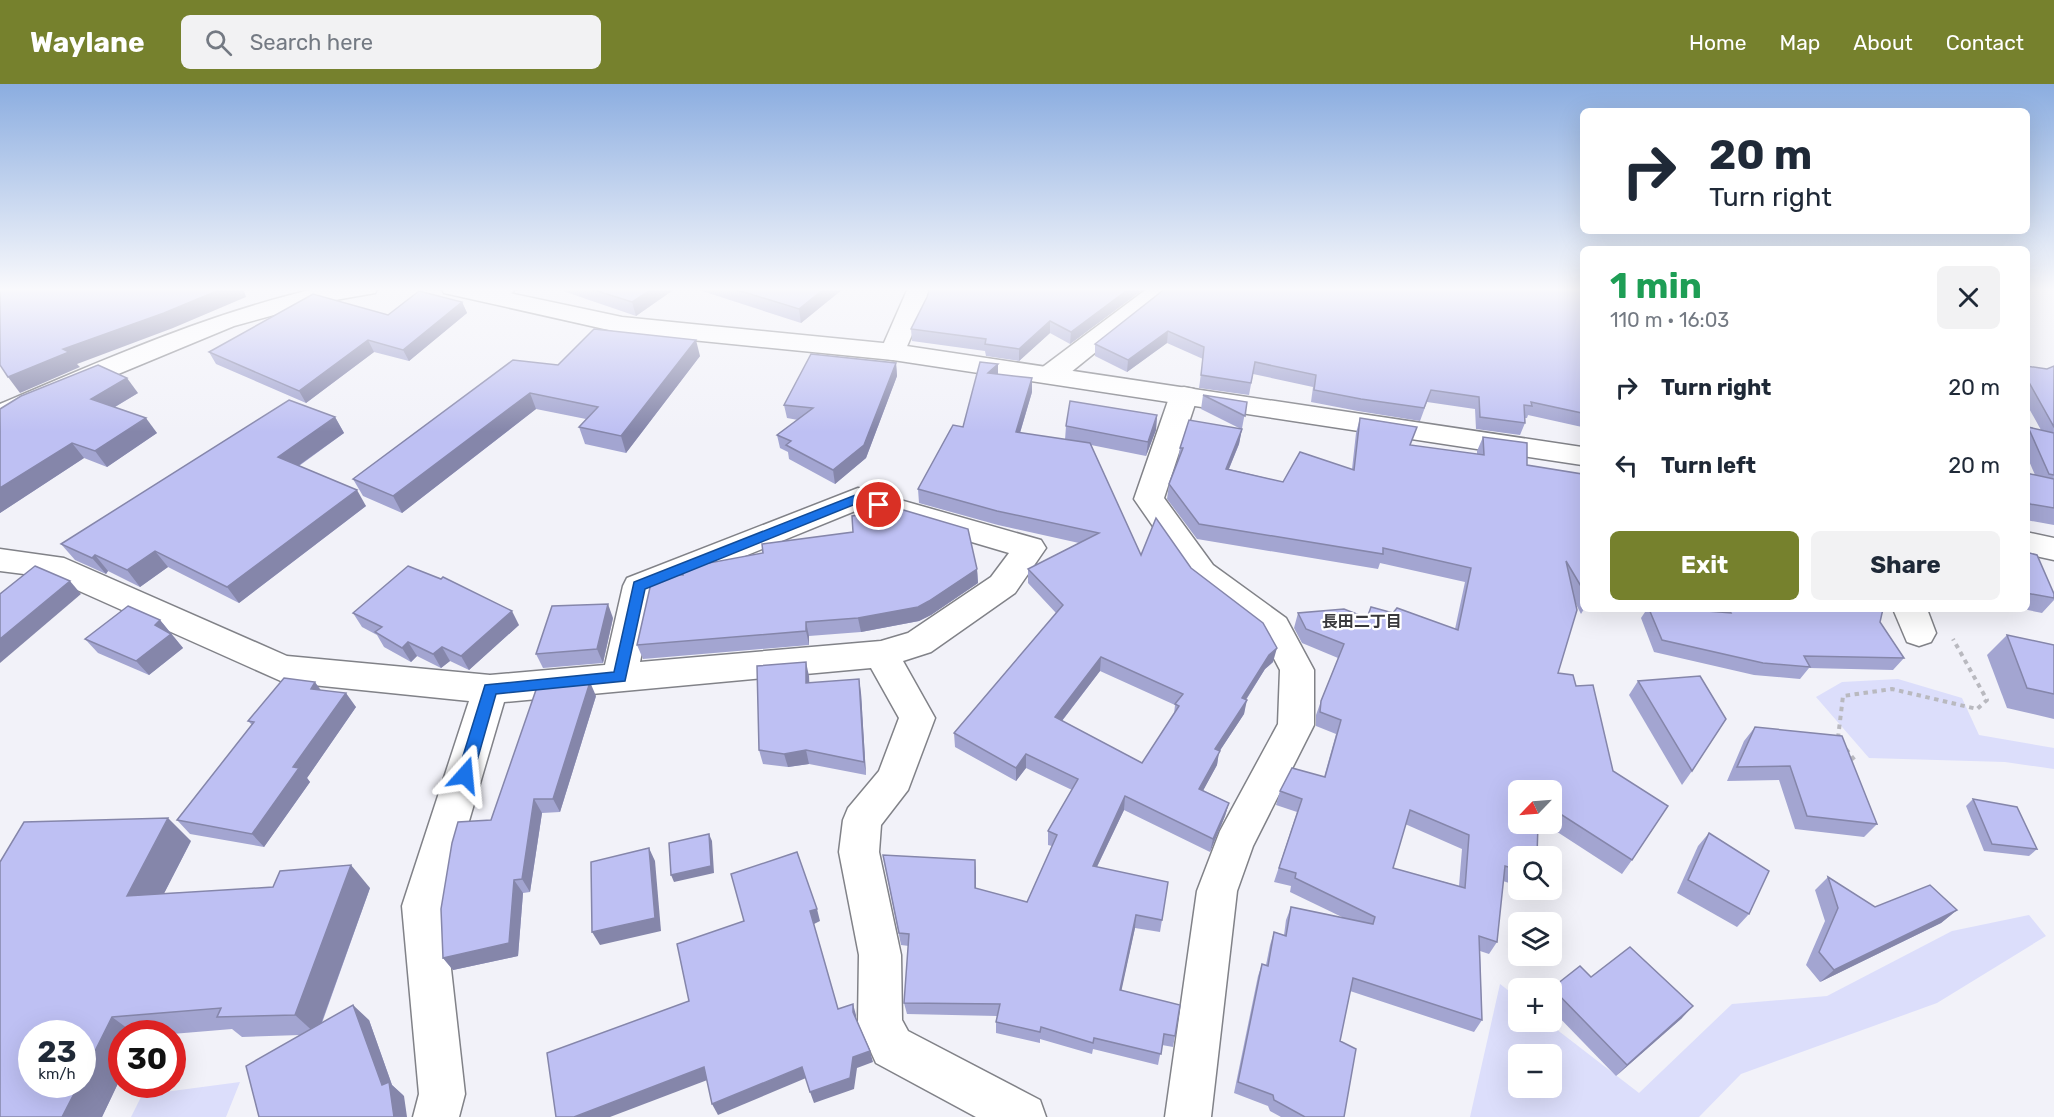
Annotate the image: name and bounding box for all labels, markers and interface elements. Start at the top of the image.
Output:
search box [181,15,601,69]
text: Waylane [30,26,145,59]
icon: search [202,26,235,59]
text: Search here [250,29,373,56]
text: Home [1689,30,1746,55]
text: Map [1779,30,1820,55]
text: About [1853,30,1913,55]
text: Contact [1946,30,2024,55]
text: 20 m [1709,130,1812,180]
icon: right [1610,132,1688,210]
text: Turn right [1709,181,1832,213]
text: 1 min [1610,264,1702,307]
button: close [1937,266,2000,329]
text: 110 m · 16:03 [1610,308,1729,332]
icon: right [1610,371,1643,404]
text: Turn right [1661,374,1771,401]
text: 20 m [1948,374,2000,401]
icon: left [1610,449,1643,482]
text: Turn left [1661,452,1756,479]
text: 20 m [1948,452,2000,479]
pin [853,479,904,530]
icon: arrive [862,488,895,521]
button: Exit [1610,531,1799,600]
button: Share [1811,531,2000,600]
district label: 長田二丁目 [1322,612,1402,631]
position arrow [433,743,497,807]
north arrow [1508,780,1562,834]
map controls [1508,780,1562,1098]
button: search [1508,846,1562,900]
button: layers [1508,912,1562,966]
button: + [1508,978,1562,1032]
speed limit sign: 30 [108,1020,186,1098]
text: 23 [37,1034,77,1070]
button: − [1508,1044,1562,1098]
text: km/h [38,1065,76,1083]

